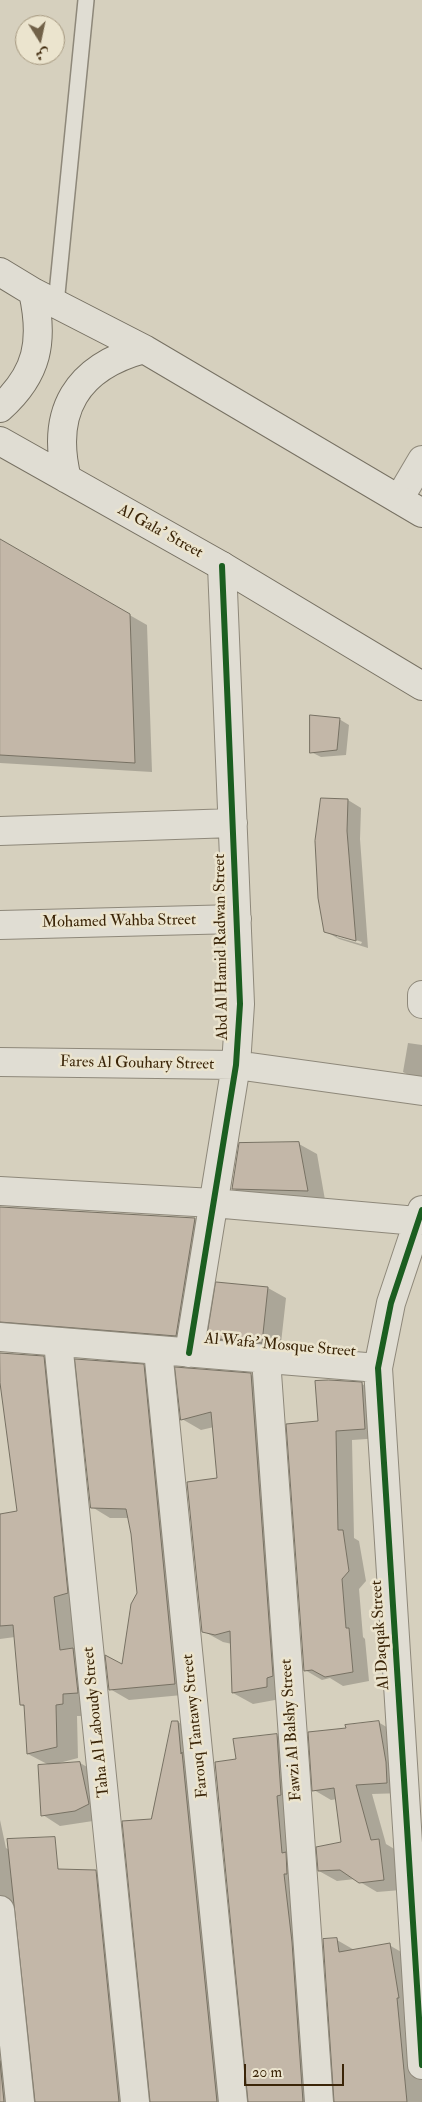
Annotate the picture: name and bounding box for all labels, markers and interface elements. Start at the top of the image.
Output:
north arrow [15,15,65,65]
text: ش [34,45,51,64]
street label: Al Gala' Street [114,501,206,563]
street label: Abd Al Hamid Radwan Street [211,853,233,1041]
street label: Mohamed Wahba Street [42,911,196,933]
street label: Fares Al Gouhary Street [60,1053,214,1075]
street label: Al Wafa' Mosque Street [204,1330,356,1362]
street label: Al Daqqak Street [368,1579,394,1691]
street label: Taha Al Laboudy Street [80,1646,114,1798]
street label: Farouq Tantawy Street [179,1653,213,1799]
street label: Fawzi Al Balshy Street [277,1658,307,1802]
scale bar [247,2054,347,2086]
text: 20 m [252,2063,282,2082]

